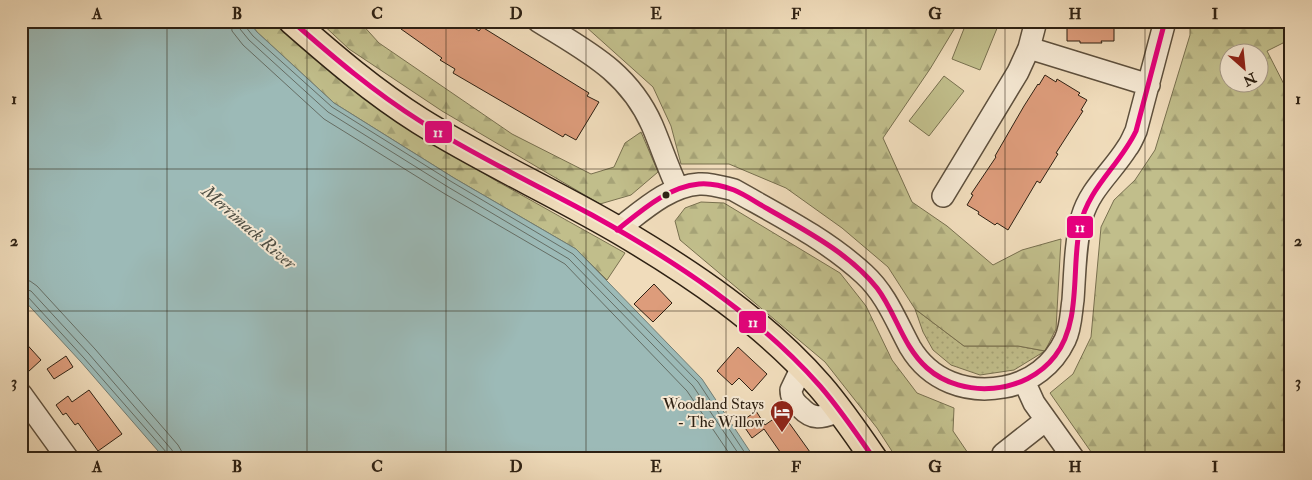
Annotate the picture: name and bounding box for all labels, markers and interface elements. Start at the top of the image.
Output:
text: A [91,4,103,24]
text: B [232,4,242,24]
text: C [371,4,383,24]
text: D [509,4,523,24]
text: E [650,4,662,24]
text: F [791,4,801,24]
text: G [928,4,942,24]
text: H [1068,4,1082,24]
text: I [1212,4,1219,24]
north arrow [1220,42,1270,92]
text: N [1240,68,1260,90]
text: 1 [11,89,17,109]
text: 1 [1295,89,1301,109]
line badge: 11 [424,120,453,144]
text: 11 [433,124,443,141]
water label: Merrimack River [196,179,302,275]
unlabelled marker [661,190,671,200]
line badge: 11 [1066,215,1094,239]
text: 11 [1075,219,1085,236]
text: 2 [10,231,18,251]
text: 2 [1294,231,1302,251]
line badge: 11 [738,310,767,334]
text: 11 [748,314,758,331]
text: 3 [11,372,17,392]
text: 3 [1295,372,1301,392]
place label: Woodland Stays - The Willow [662,394,765,432]
hotel icon: Woodland Stays - The Willow [769,399,795,433]
text: A [91,457,103,477]
text: B [232,457,242,477]
text: C [371,457,383,477]
text: D [509,457,523,477]
text: E [650,457,662,477]
text: F [791,457,801,477]
text: G [928,457,942,477]
text: H [1068,457,1082,477]
text: I [1212,457,1219,477]

